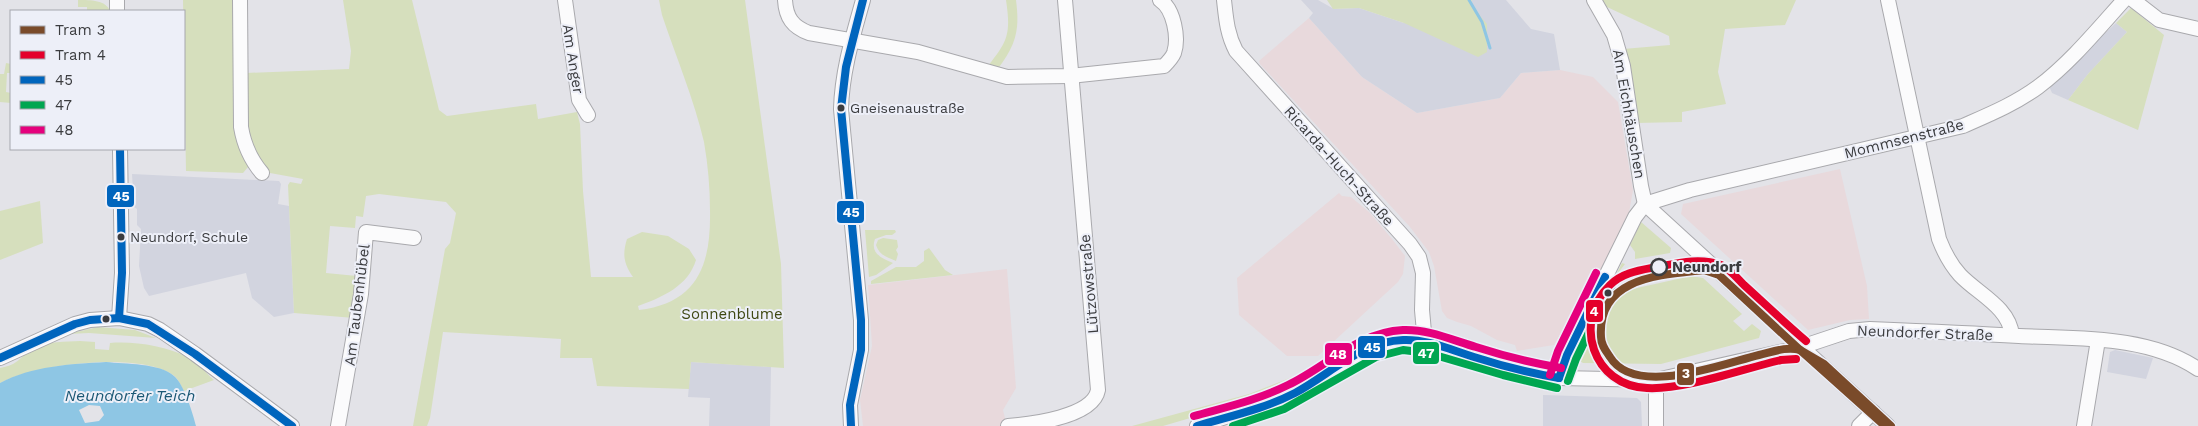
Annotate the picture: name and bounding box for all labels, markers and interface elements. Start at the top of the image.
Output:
legend [10,10,185,150]
text: Tram 3 [55,21,106,39]
street label: Am Anger [559,23,587,95]
text: Tram 4 [55,46,106,64]
street label: Am Eichhäuschen [1609,48,1649,180]
text: 45 [55,71,73,89]
text: 47 [55,96,72,114]
place label: Gneisenaustraße [850,100,965,116]
street label: Ricarda-Huch-Straße [1280,102,1398,230]
marker: Gneisenaustraße [836,103,846,113]
street label: Mommsenstraße [1842,115,1966,163]
text: 48 [55,121,73,139]
line badge: 45 [106,184,135,208]
text: 45 [112,188,130,204]
line badge: 45 [836,200,865,224]
text: 45 [842,204,860,220]
place label: Neundorf, Schule [130,229,248,245]
marker: Neundorf, Schule [116,232,126,242]
street label: Lützowstraße [1076,233,1102,335]
street label: Am Taubenhübel [341,243,373,367]
marker: Neundorf [1650,258,1668,276]
place label: Neundorf [1672,258,1742,276]
unlabelled marker [1603,288,1613,298]
line badge: 4 [1585,299,1604,323]
text: 4 [1589,303,1599,319]
park label: Sonnenblume [681,305,783,323]
unlabelled marker [101,314,111,324]
street label: Neundorfer Straße [1857,322,1993,344]
line badge: 45 [1357,335,1386,359]
text: 45 [1363,339,1381,355]
line badge: 47 [1412,341,1440,365]
line badge: 48 [1324,342,1353,366]
text: 47 [1418,345,1435,361]
text: 48 [1329,346,1347,362]
line badge: 3 [1676,362,1695,386]
text: 3 [1682,365,1690,381]
water label: Neundorfer Teich [65,386,195,405]

